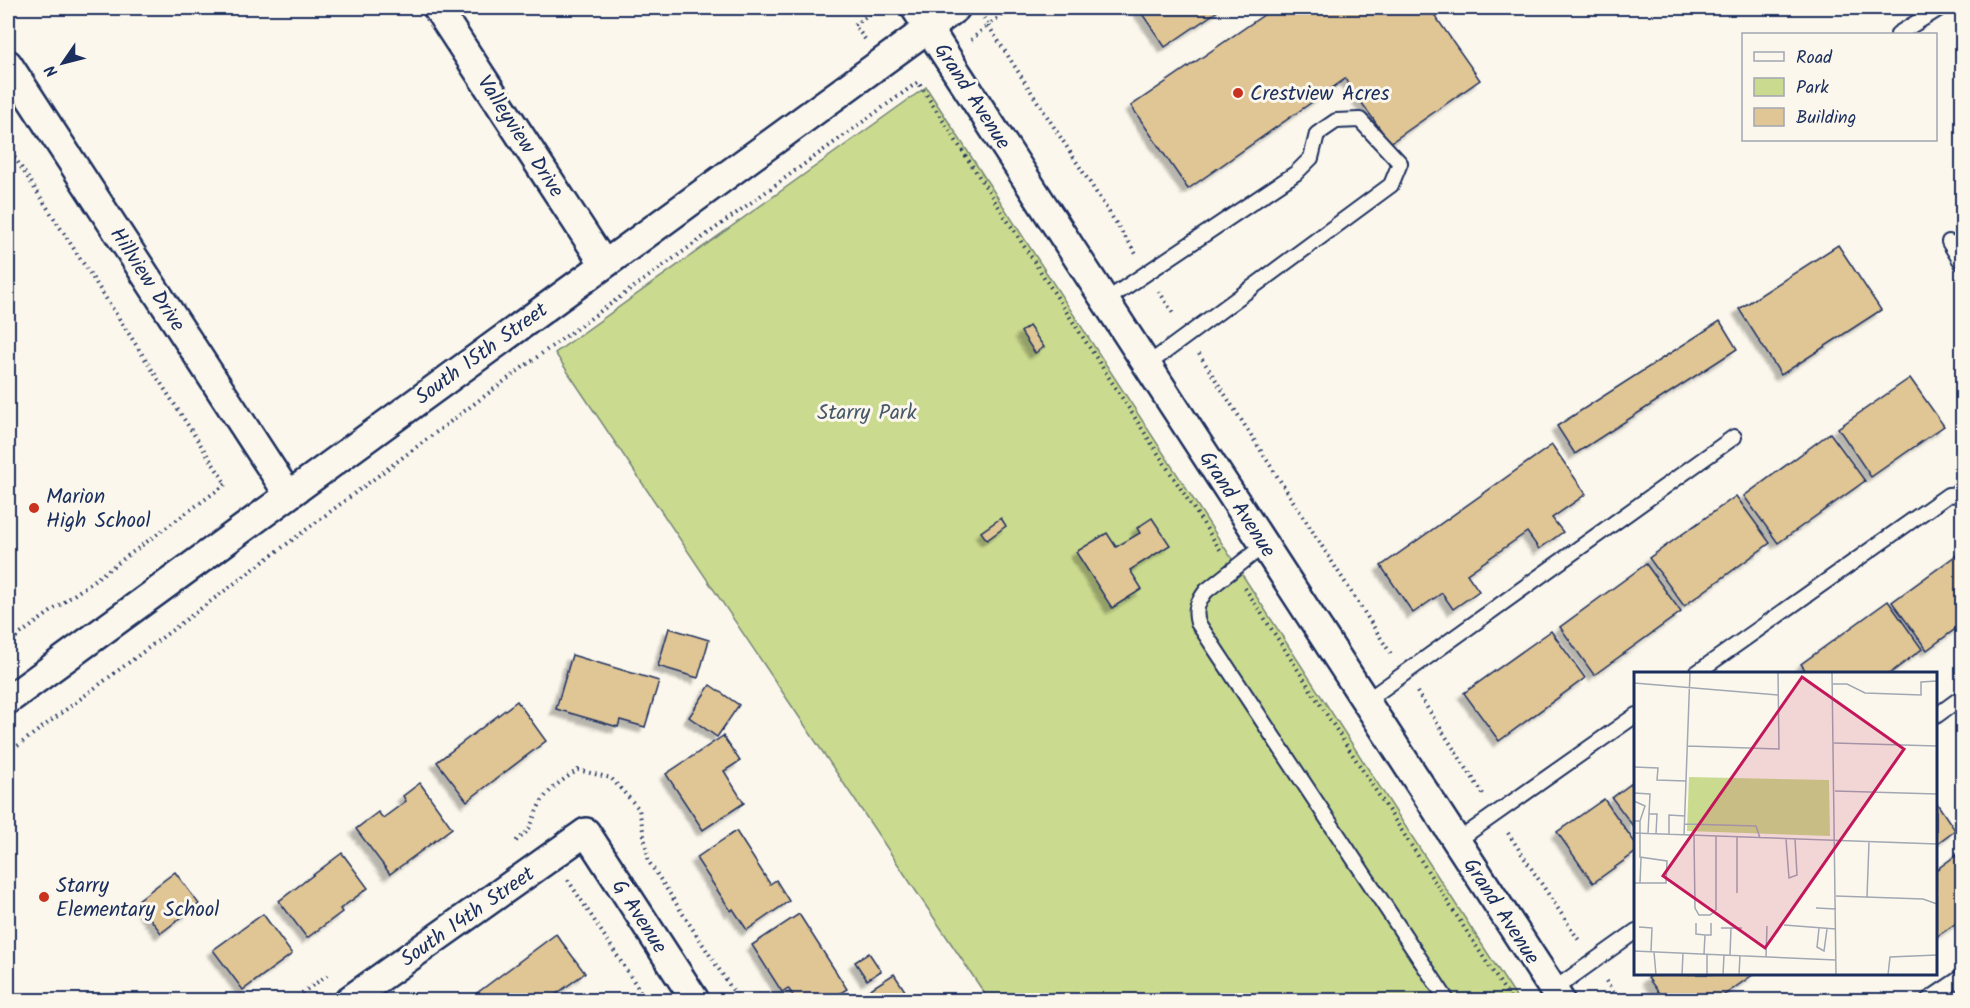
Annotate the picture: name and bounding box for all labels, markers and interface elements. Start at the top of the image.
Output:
north arrow [33,33,93,93]
legend [1742,33,1937,141]
street label: Grand Avenue [925,37,1019,157]
text: Road [1796,44,1833,73]
text: N [39,59,65,82]
street label: Valleyview Drive [468,69,572,205]
text: Park [1796,74,1829,103]
place label: Crestview Acres [1250,78,1389,111]
marker: Crestview Acres [1231,86,1245,100]
text: Building [1796,104,1856,133]
street label: Hillview Drive [100,221,193,339]
street label: South 15th Street [408,294,556,414]
park label: Starry Park [817,397,917,430]
street label: Grand Avenue [1190,445,1284,565]
place label: Marion High School [46,481,151,538]
marker: Marion High School [27,501,41,515]
inset map [1634,672,1937,975]
street label: Grand Avenue [1454,852,1548,972]
street label: South 14th Street [394,858,543,976]
place label: Starry Elementary School [56,870,219,927]
street label: G Avenue [602,873,676,961]
marker: Starry Elementary School [37,890,51,904]

